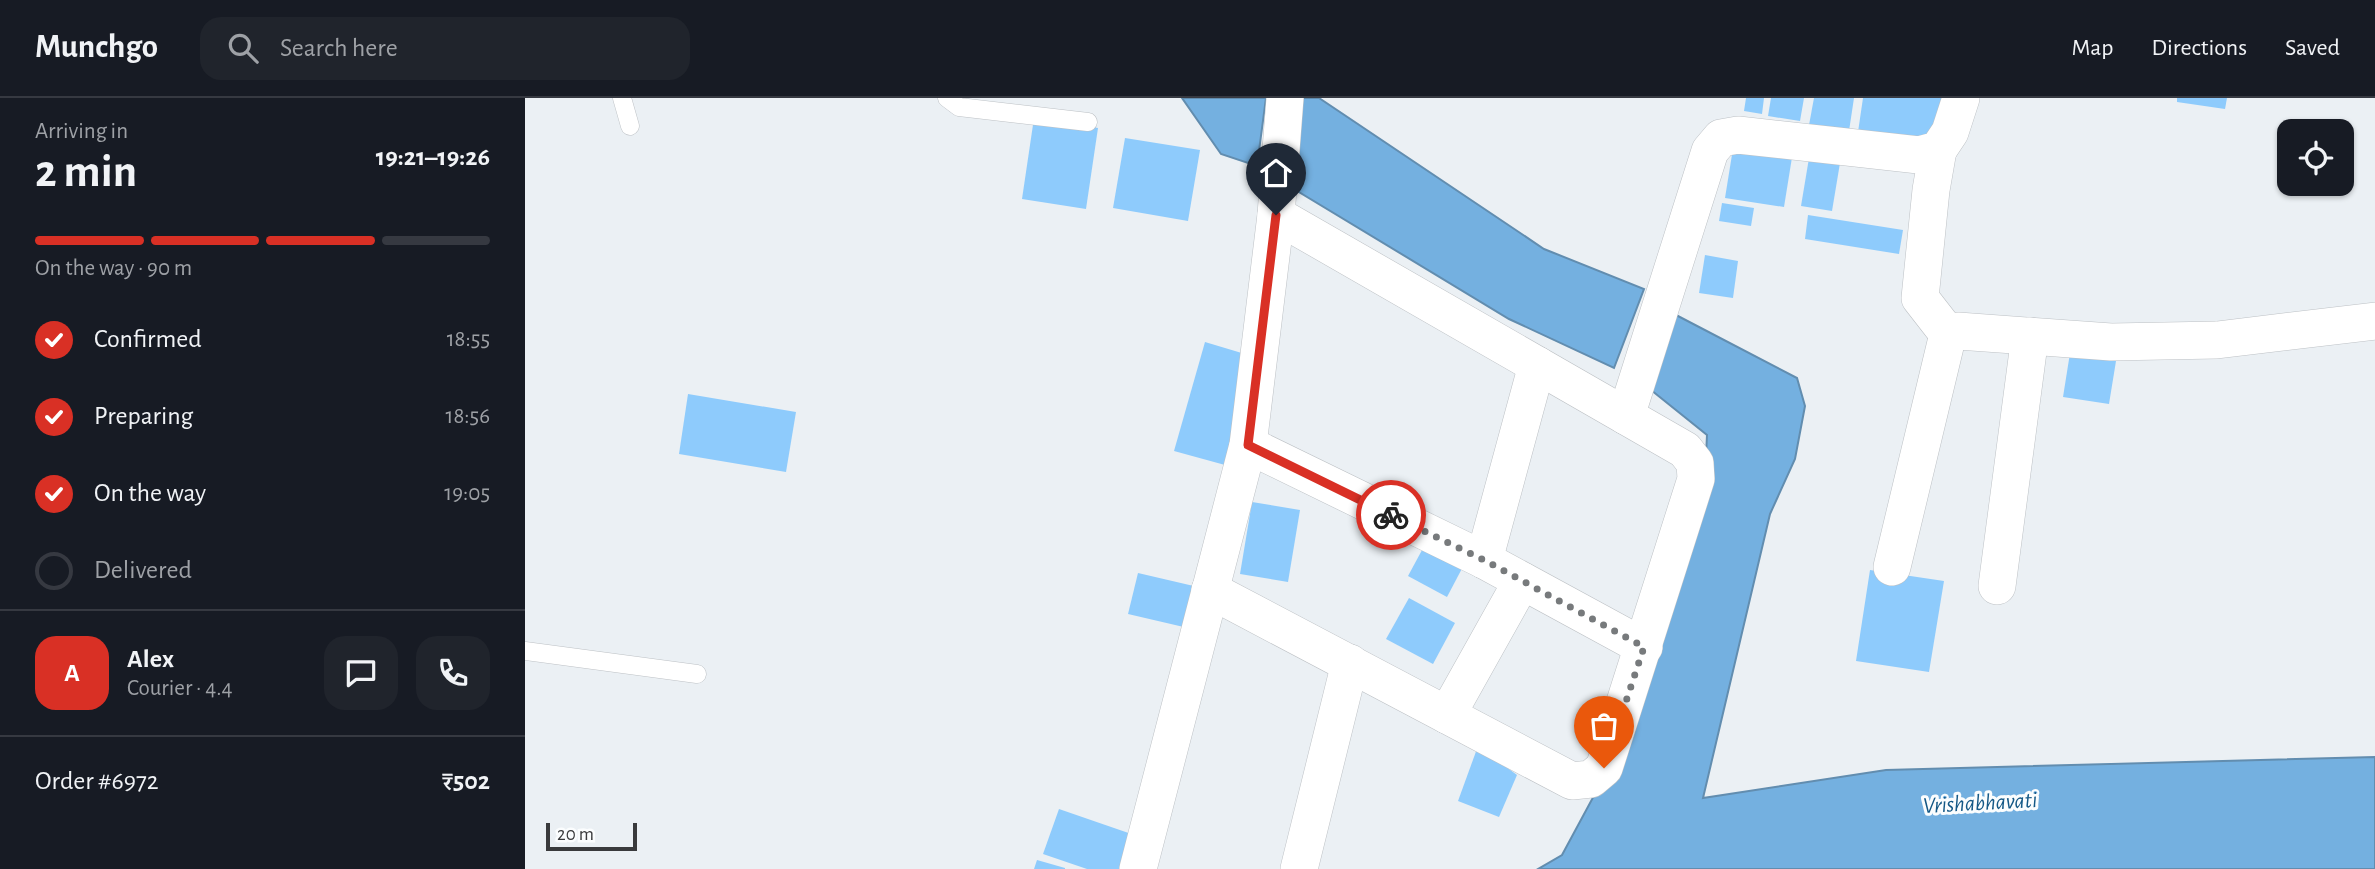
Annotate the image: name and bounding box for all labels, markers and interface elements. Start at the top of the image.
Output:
search box [200,17,690,80]
icon: search [224,29,262,67]
text: Munchgo [35,31,158,64]
text: Search here [280,35,398,61]
text: Map [2071,36,2113,60]
text: Directions [2151,36,2247,60]
text: Saved [2285,36,2340,60]
map controls [2277,119,2354,196]
button: locate [2277,119,2354,196]
text: Arriving in [35,120,128,143]
pin [1246,143,1306,215]
text: 19:21–19:26 [376,144,490,170]
text: 2 min [35,149,137,195]
icon: home [1257,154,1295,192]
text: On the way · 90 m [35,257,192,280]
icon: check [35,321,73,359]
text: Confirmed [94,326,202,352]
text: 18:55 [447,328,490,351]
icon: check [35,398,73,436]
text: Preparing [94,403,193,429]
text: 18:56 [445,405,490,428]
icon: check [35,475,73,513]
text: On the way [94,480,206,506]
courier [1356,480,1426,550]
text: 19:05 [444,482,490,505]
icon: bike [1372,496,1410,534]
text: Delivered [94,557,192,583]
button: chat [324,636,398,710]
button: phone [416,636,490,710]
text: Alex [127,646,174,672]
text: A [64,660,80,686]
text: Courier · 4.4 [127,677,233,700]
pin [1574,696,1634,768]
icon: bag [1585,707,1623,745]
text: Order #6972 [35,768,159,794]
text: ₹502 [442,768,490,794]
water label: Vrishabhavati [1922,789,2038,818]
scale bar [546,820,637,852]
text: 20 m [557,825,594,844]

